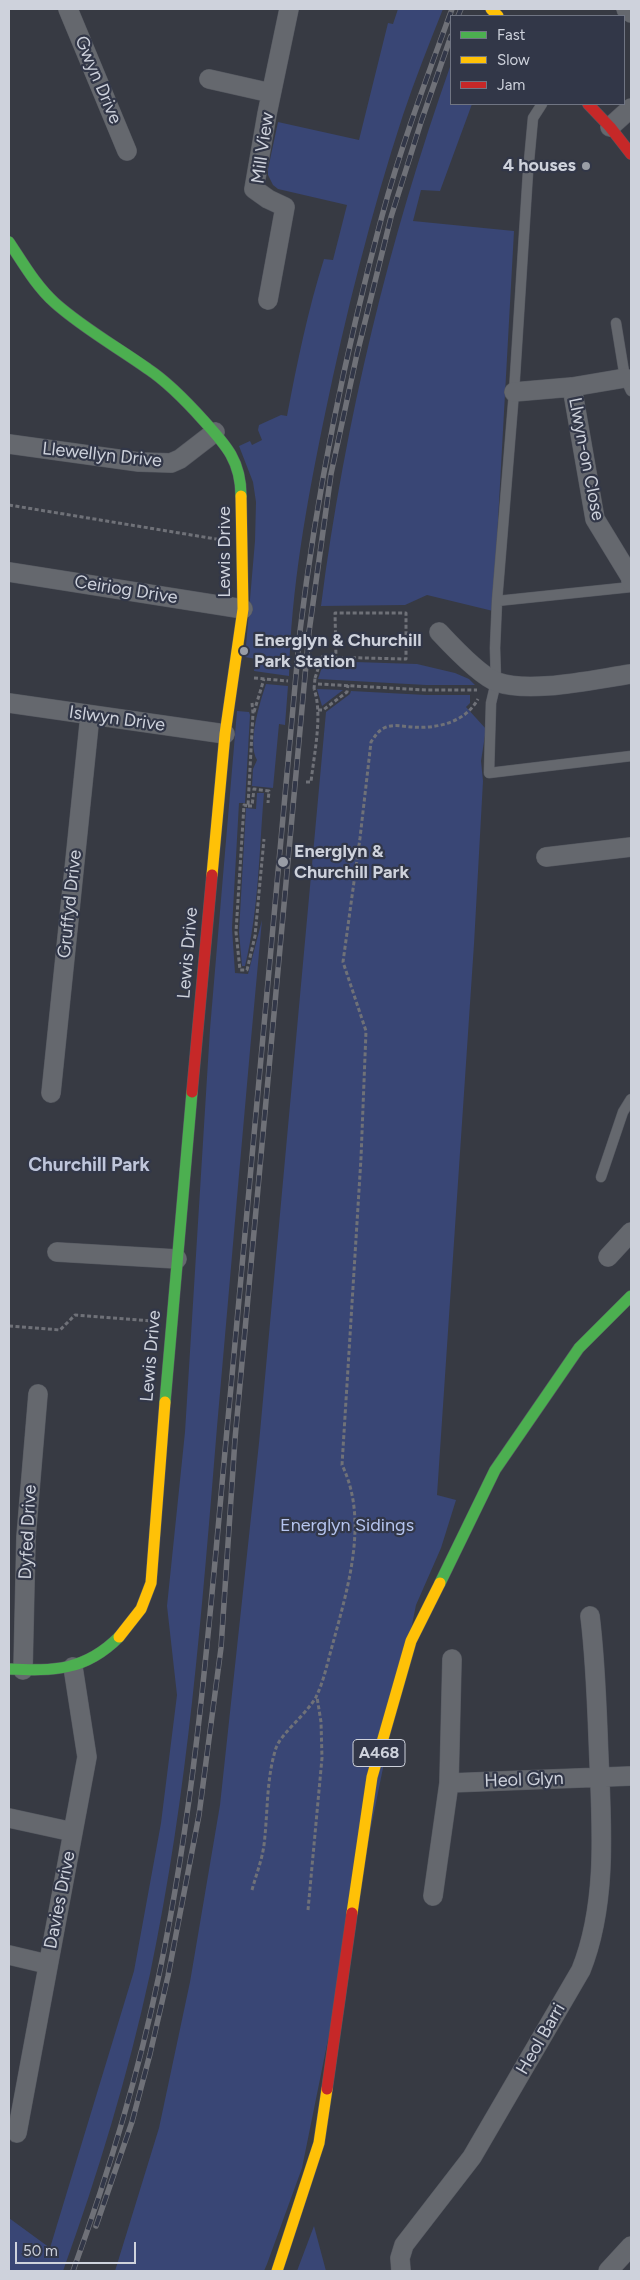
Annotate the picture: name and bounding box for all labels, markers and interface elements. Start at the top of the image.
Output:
legend [450,15,625,105]
text: Fast [497,26,525,44]
street label: Gwyn Drive [70,33,126,127]
text: Slow [497,51,530,69]
text: Jam [497,76,525,94]
street label: Mill View [247,111,279,185]
place label: 4 houses [503,155,576,177]
marker: 4 houses [580,160,592,172]
street label: Llwyn-on Close [563,396,609,522]
street label: Llewellyn Drive [41,438,163,472]
street label: Lewis Drive [214,506,236,598]
street label: Ceiriog Drive [73,571,179,609]
place label: Energlyn & Churchill Park Station [254,630,422,672]
marker: Energlyn & Churchill Park Station [238,645,250,657]
street label: Islwyn Drive [68,702,166,736]
place label: Energlyn & Churchill Park [294,841,409,884]
street label: Gruffyd Drive [54,849,86,959]
marker: Energlyn & Churchill Park [276,855,290,869]
street label: Lewis Drive [173,906,203,1000]
district label: Churchill Park [28,1154,150,1176]
street label: Lewis Drive [136,1309,166,1403]
street label: Dyfed Drive [15,1484,41,1580]
park label: Energlyn Sidings [280,1515,414,1537]
road number: A468 [353,1740,405,1766]
street label: Heol Glyn [484,1768,564,1792]
street label: Davies Drive [40,1849,80,1951]
street label: Heol Barri [512,2000,570,2078]
scale bar [18,2232,139,2264]
text: 50 m [23,2242,58,2260]

